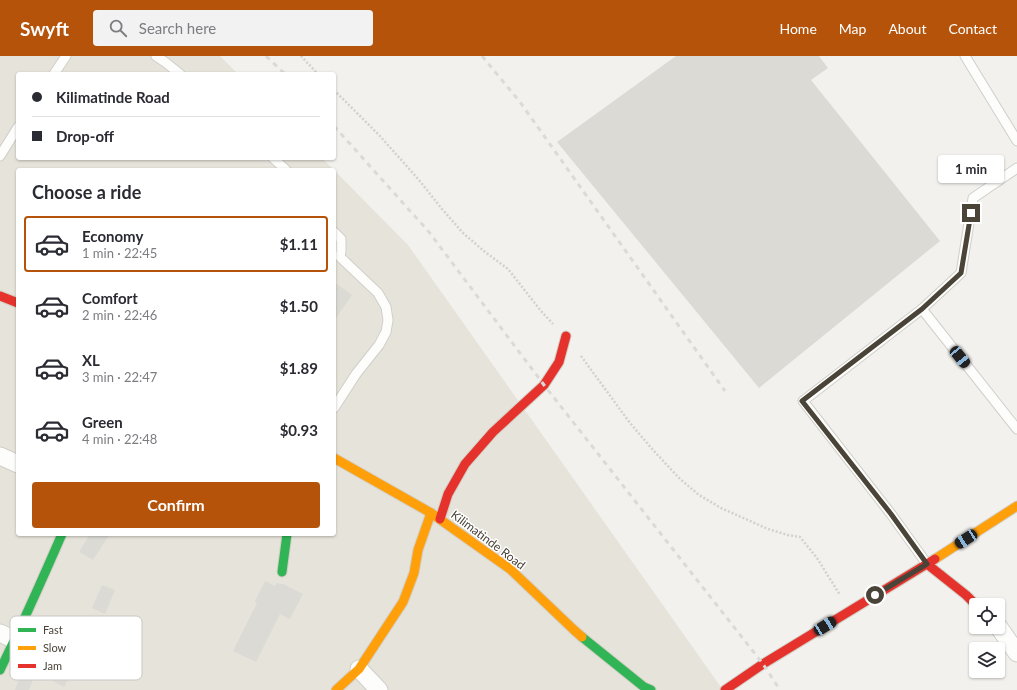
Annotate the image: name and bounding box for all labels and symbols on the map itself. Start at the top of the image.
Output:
callout: 1 min [938,155,1004,183]
route end [962,204,980,222]
car [948,344,972,370]
street label: Kilimatinde Road [448,507,528,572]
car [953,527,979,551]
route start [866,586,884,604]
car [812,615,838,637]
legend [10,616,142,680]
text: Fast [43,623,63,636]
text: Slow [43,641,67,654]
text: Jam [43,659,62,672]

